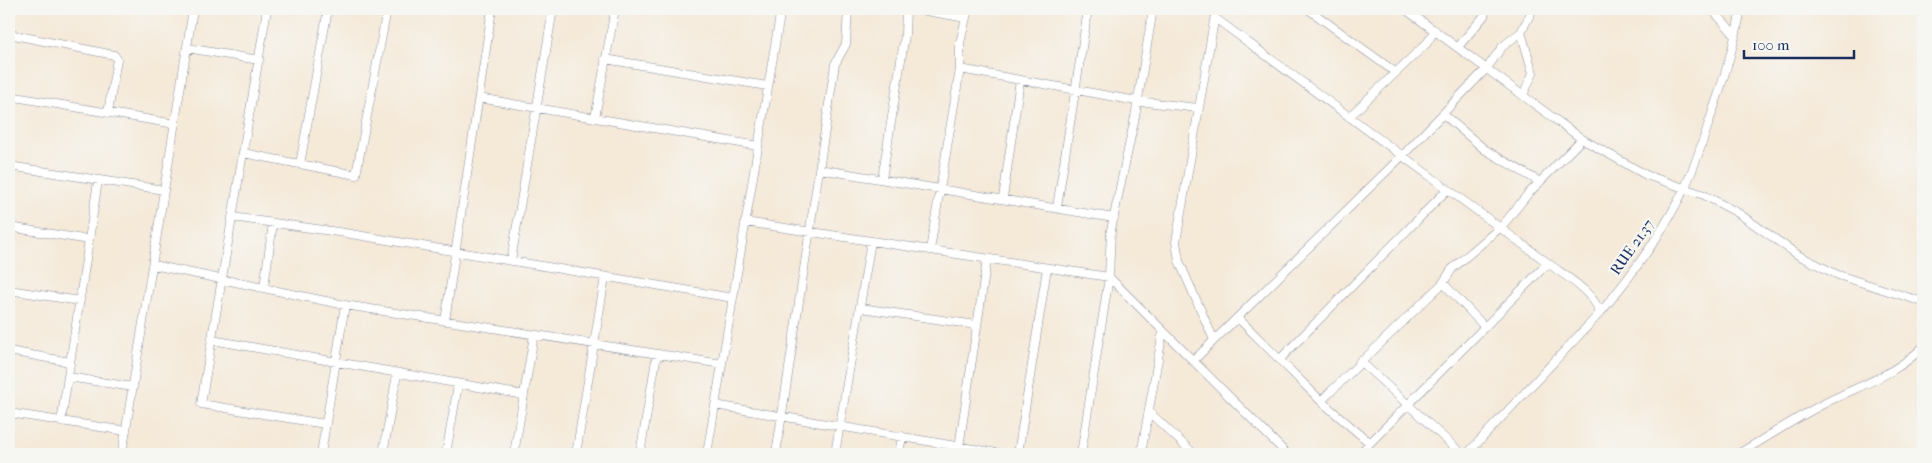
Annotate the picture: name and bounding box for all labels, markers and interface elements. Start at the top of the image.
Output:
scale bar [1744,28,1854,60]
text: 100 m [1752,36,1790,54]
street label: RUE 21.37 [1606,216,1658,278]

